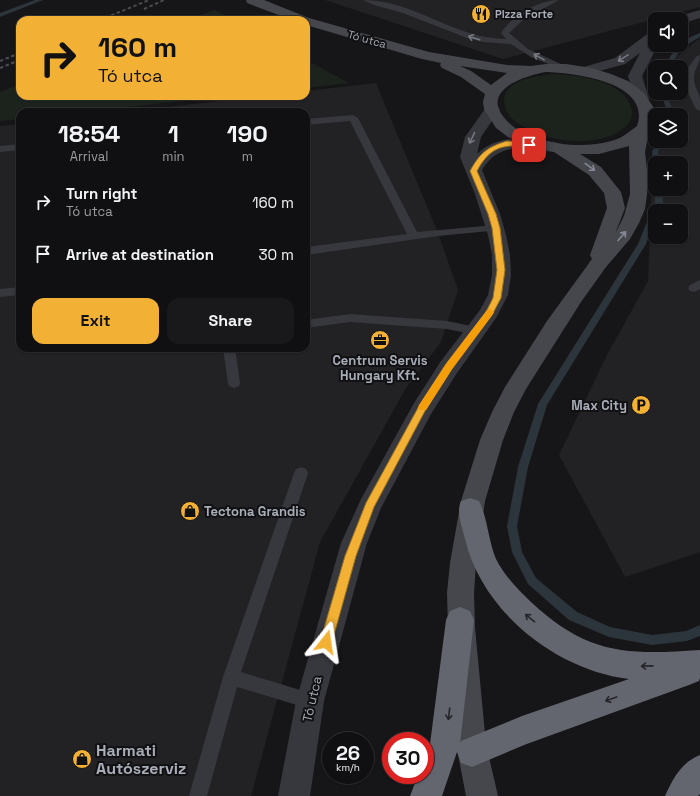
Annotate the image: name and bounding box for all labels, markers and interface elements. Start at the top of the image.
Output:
restaurant icon: Pizza Forte [470,3,492,25]
place label: Pizza Forte [495,7,553,21]
map controls [648,12,688,244]
button: sound [648,12,688,52]
street label: Tó utca [346,27,389,51]
text: 160 m [98,29,177,65]
icon: right [32,32,84,84]
one-way arrow [468,34,480,42]
one-way arrow [533,53,545,61]
one-way arrow [617,54,629,62]
button: search [648,60,688,100]
text: Tó utca [98,64,163,87]
button: layers [648,108,688,148]
text: 18:54 [58,118,120,149]
text: 1 [168,118,179,149]
text: 190 [227,118,268,149]
pin [512,128,546,162]
one-way arrow [468,132,475,144]
icon: arrive [518,134,540,156]
text: Arrival [70,148,108,165]
text: min [162,148,185,165]
text: m [242,148,253,165]
button: + [648,156,688,196]
one-way arrow [584,163,595,172]
text: Turn right [66,184,137,203]
icon: right [32,191,54,213]
text: 160 m [252,193,294,212]
text: Tó utca [66,203,113,220]
button: − [648,204,688,244]
one-way arrow [617,231,627,241]
icon: arrive [32,243,54,265]
text: Arrive at destination [66,245,214,264]
text: 30 m [259,245,294,264]
button: Exit [32,298,159,344]
button: Share [167,298,294,344]
office icon: Centrum Servis Hungary Kft. [369,329,391,351]
place label: Centrum Servis Hungary Kft. [332,352,428,384]
parking icon: Max City [630,394,652,416]
place label: Max City [571,397,627,414]
shop icon: Tectona Grandis [179,500,201,522]
place label: Tectona Grandis [204,503,306,520]
one-way arrow [525,613,535,622]
position arrow [305,621,347,663]
one-way arrow [641,662,654,670]
street label: Tó utca [298,674,326,724]
one-way arrow [605,696,617,704]
one-way arrow [445,707,453,720]
speed limit sign: 30 [382,732,434,784]
place label: Harmati Autószerviz [96,740,186,779]
text: 26 [336,740,360,766]
shop icon: Harmati Autószerviz [71,748,93,770]
text: km/h [336,761,360,774]

